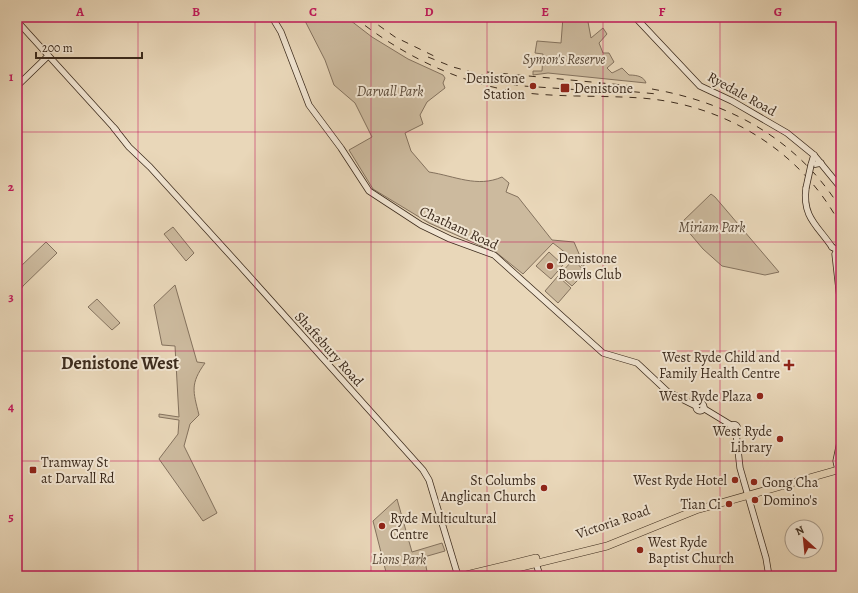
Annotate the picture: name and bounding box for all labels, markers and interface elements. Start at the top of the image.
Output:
text: A [75,3,85,20]
text: B [192,3,200,20]
text: C [309,3,317,20]
text: D [424,3,434,20]
text: E [541,3,549,20]
text: F [659,3,666,20]
text: G [774,3,782,20]
scale bar [36,34,142,60]
text: 200 m [42,40,73,56]
park label: Symon's Reserve [523,50,605,69]
street label: Ryedale Road [704,67,780,121]
text: 1 [9,68,14,85]
place label: Denistone Station [466,69,525,104]
place label: Denistone [574,79,633,98]
marker: Denistone Station [528,81,538,91]
park label: Darvall Park [357,82,423,101]
marker: Denistone [559,82,571,94]
text: 2 [8,178,15,195]
street label: Chatham Road [416,201,502,255]
park label: Miriam Park [679,218,745,237]
place label: Denistone Bowls Club [558,249,622,284]
marker: Denistone Bowls Club [545,261,555,271]
text: 3 [8,288,14,305]
street label: Shaftsbury Road [290,308,368,391]
place label: West Ryde Child and Family Health Centre [659,348,780,383]
district label: Denistone West [61,351,179,375]
marker: West Ryde Child and Family Health Centre [783,359,795,371]
place label: West Ryde Plaza [658,387,752,406]
marker: West Ryde Plaza [755,391,765,401]
text: 4 [8,398,14,415]
place label: West Ryde Library [712,422,773,457]
marker: West Ryde Library [775,434,785,444]
place label: Tramway St at Darvall Rd [41,453,115,488]
marker: Tramway St at Darvall Rd [28,465,38,475]
place label: St Columbs Anglican Church [440,471,537,506]
place label: West Ryde Hotel [632,471,728,490]
place label: Gong Cha [762,473,819,492]
marker: West Ryde Hotel [730,475,740,485]
marker: Gong Cha [749,477,759,487]
marker: St Columbs Anglican Church [539,483,549,493]
place label: Domino's [763,491,817,510]
place label: Tian Ci [680,495,721,514]
marker: Domino's [750,495,760,505]
marker: Tian Ci [724,499,734,509]
street label: Victoria Road [572,500,653,544]
text: 5 [8,508,14,525]
place label: Ryde Multicultural Centre [390,509,497,544]
north arrow [784,519,824,559]
marker: Ryde Multicultural Centre [377,521,387,531]
text: N [793,522,807,539]
place label: West Ryde Baptist Church [647,533,735,568]
marker: West Ryde Baptist Church [635,545,645,555]
park label: Lions Park [372,550,426,569]

